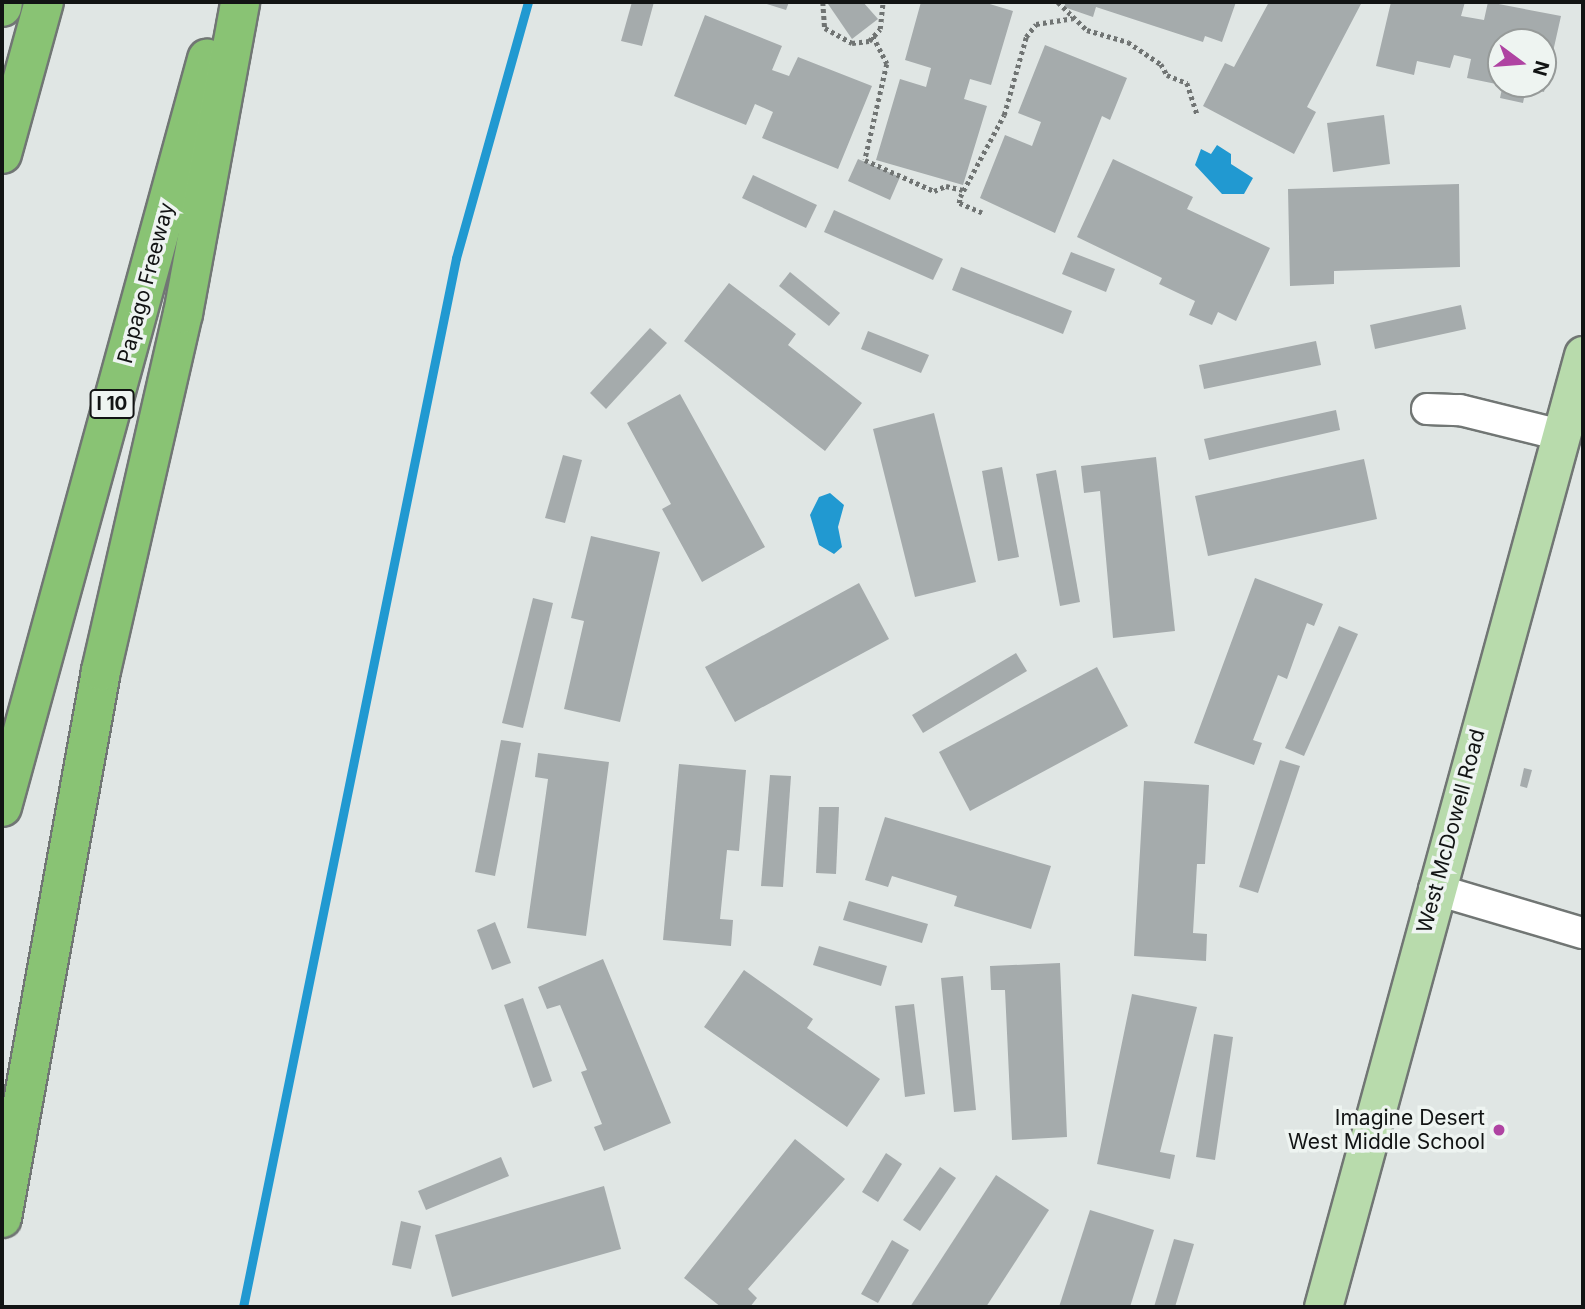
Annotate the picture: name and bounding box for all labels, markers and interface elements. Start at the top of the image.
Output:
north arrow [1487,28,1557,98]
text: N [1528,58,1554,78]
street label: Papago Freeway [112,200,180,366]
road number: I 10 [89,388,135,420]
street label: West McDowell Road [1412,726,1490,936]
place label: Imagine Desert West Middle School [1288,1105,1485,1155]
marker: Imagine Desert West Middle School [1491,1122,1507,1138]

